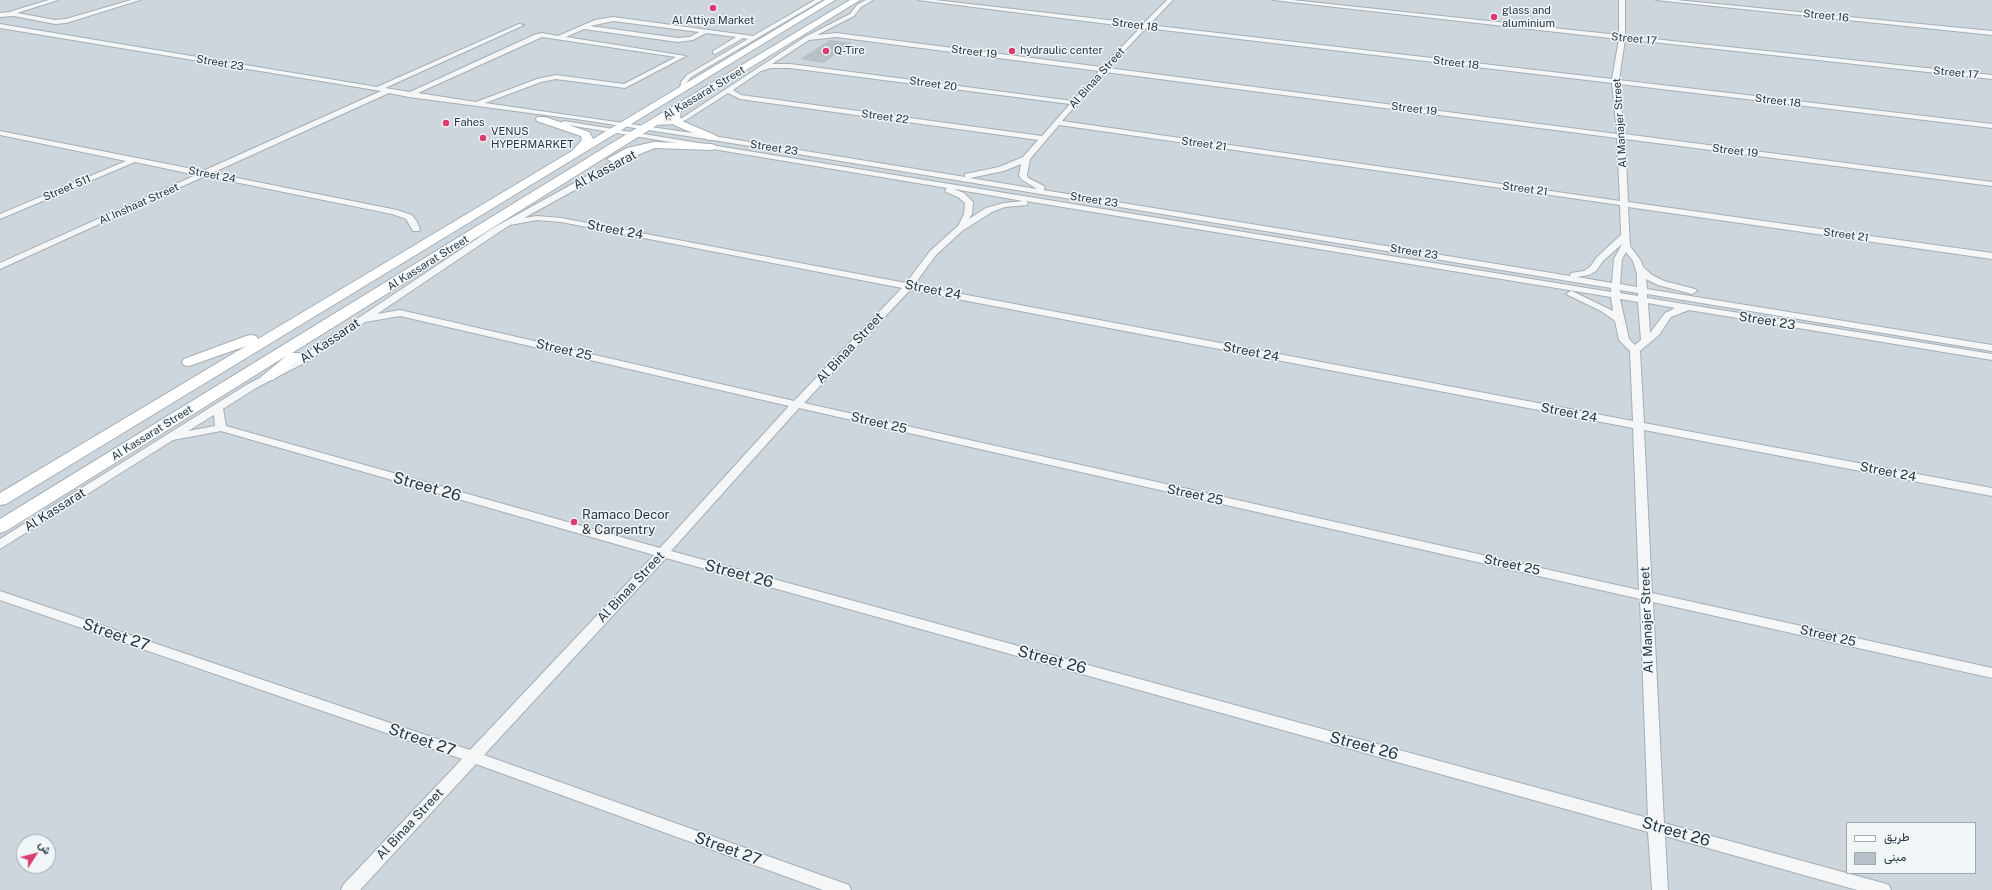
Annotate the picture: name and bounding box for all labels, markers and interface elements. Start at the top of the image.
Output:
marker: Al Attiya Market [708,3,718,13]
place label: glass and aluminium [1502,4,1555,30]
street label: Street 16 [1802,7,1850,25]
marker: glass and aluminium [1489,12,1499,22]
place label: Al Attiya Market [672,14,754,28]
street label: Street 18 [1111,16,1159,34]
street label: Street 17 [1610,30,1658,48]
street label: Street 19 [950,43,998,61]
place label: Q-Tire [834,44,865,58]
place label: hydraulic center [1020,44,1103,58]
street label: Al Binaa Street [1066,45,1128,111]
marker: Q-Tire [821,46,831,56]
marker: hydraulic center [1007,46,1017,56]
street label: Street 23 [195,52,245,74]
street label: Street 18 [1432,54,1480,72]
street label: Al Kassarat Street [661,63,747,123]
street label: Street 17 [1932,64,1980,82]
street label: Street 20 [908,74,958,94]
street label: Al Manajer Street [1610,78,1630,168]
street label: Street 18 [1754,92,1802,110]
street label: Street 19 [1390,100,1438,118]
street label: Street 22 [860,107,910,127]
place label: Fahes [454,116,485,130]
marker: Fahes [441,118,451,128]
place label: VENUS HYPERMARKET [491,125,573,151]
marker: VENUS HYPERMARKET [478,133,488,143]
street label: Street 21 [1180,134,1228,154]
street label: Street 23 [749,138,799,158]
street label: Street 19 [1711,142,1759,160]
street label: Al Kassarat [571,147,639,193]
street label: Street 24 [187,164,237,186]
street label: Street 511 [41,172,93,204]
street label: Street 21 [1501,179,1549,199]
street label: Al Inshaat Street [97,180,181,228]
street label: Street 23 [1069,190,1119,210]
street label: Street 24 [586,217,644,243]
street label: Street 21 [1822,225,1870,245]
street label: Al Kassarat Street [385,233,471,293]
street label: Street 23 [1389,242,1439,262]
street label: Street 24 [904,277,962,303]
street label: Al Binaa Street [813,309,887,387]
street label: Street 23 [1738,309,1796,333]
street label: Al Kassarat [297,315,363,367]
street label: Street 25 [534,336,594,364]
street label: Street 24 [1222,339,1280,365]
street label: Street 24 [1540,400,1598,426]
street label: Al Kassarat Street [109,403,195,463]
street label: Street 25 [849,409,909,437]
street label: Street 24 [1859,459,1917,485]
street label: Street 26 [391,468,463,506]
street label: Street 25 [1165,481,1225,509]
street label: Al Kassarat [21,485,89,535]
place label: Ramaco Decor & Carpentry [582,507,670,538]
marker: Ramaco Decor & Carpentry [569,517,579,527]
street label: Al Binaa Street [594,548,668,626]
street label: Street 25 [1482,551,1542,579]
street label: Street 26 [703,556,775,592]
street label: Al Manajer Street [1637,566,1657,674]
street label: Street 27 [80,615,152,655]
street label: Street 25 [1798,622,1858,650]
street label: Street 26 [1016,642,1088,678]
street label: Street 27 [386,720,458,760]
street label: Street 26 [1328,728,1400,764]
street label: Al Binaa Street [373,785,447,863]
street label: Street 26 [1640,813,1712,851]
legend [1846,822,1976,874]
street label: Street 27 [692,828,764,870]
text: طريق [1884,830,1909,844]
north arrow [16,834,56,874]
text: ش [36,839,54,856]
text: مبنى [1884,850,1906,864]

